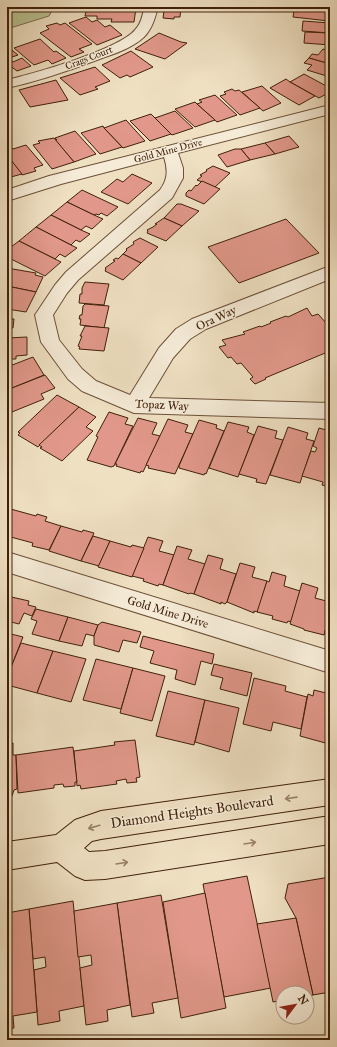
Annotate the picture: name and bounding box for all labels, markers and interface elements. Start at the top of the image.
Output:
street label: Crags Court [64,43,115,73]
street label: Gold Mine Drive [133,136,203,166]
street label: Ora Way [194,302,239,333]
street label: Topaz Way [135,397,190,413]
street label: Gold Mine Drive [126,593,210,631]
street label: Diamond Heights Boulevard [109,792,275,832]
one-way arrow [285,794,298,802]
one-way arrow [87,824,100,832]
one-way arrow [243,839,256,847]
one-way arrow [115,859,128,867]
north arrow [275,985,315,1025]
text: N [295,993,311,1008]

